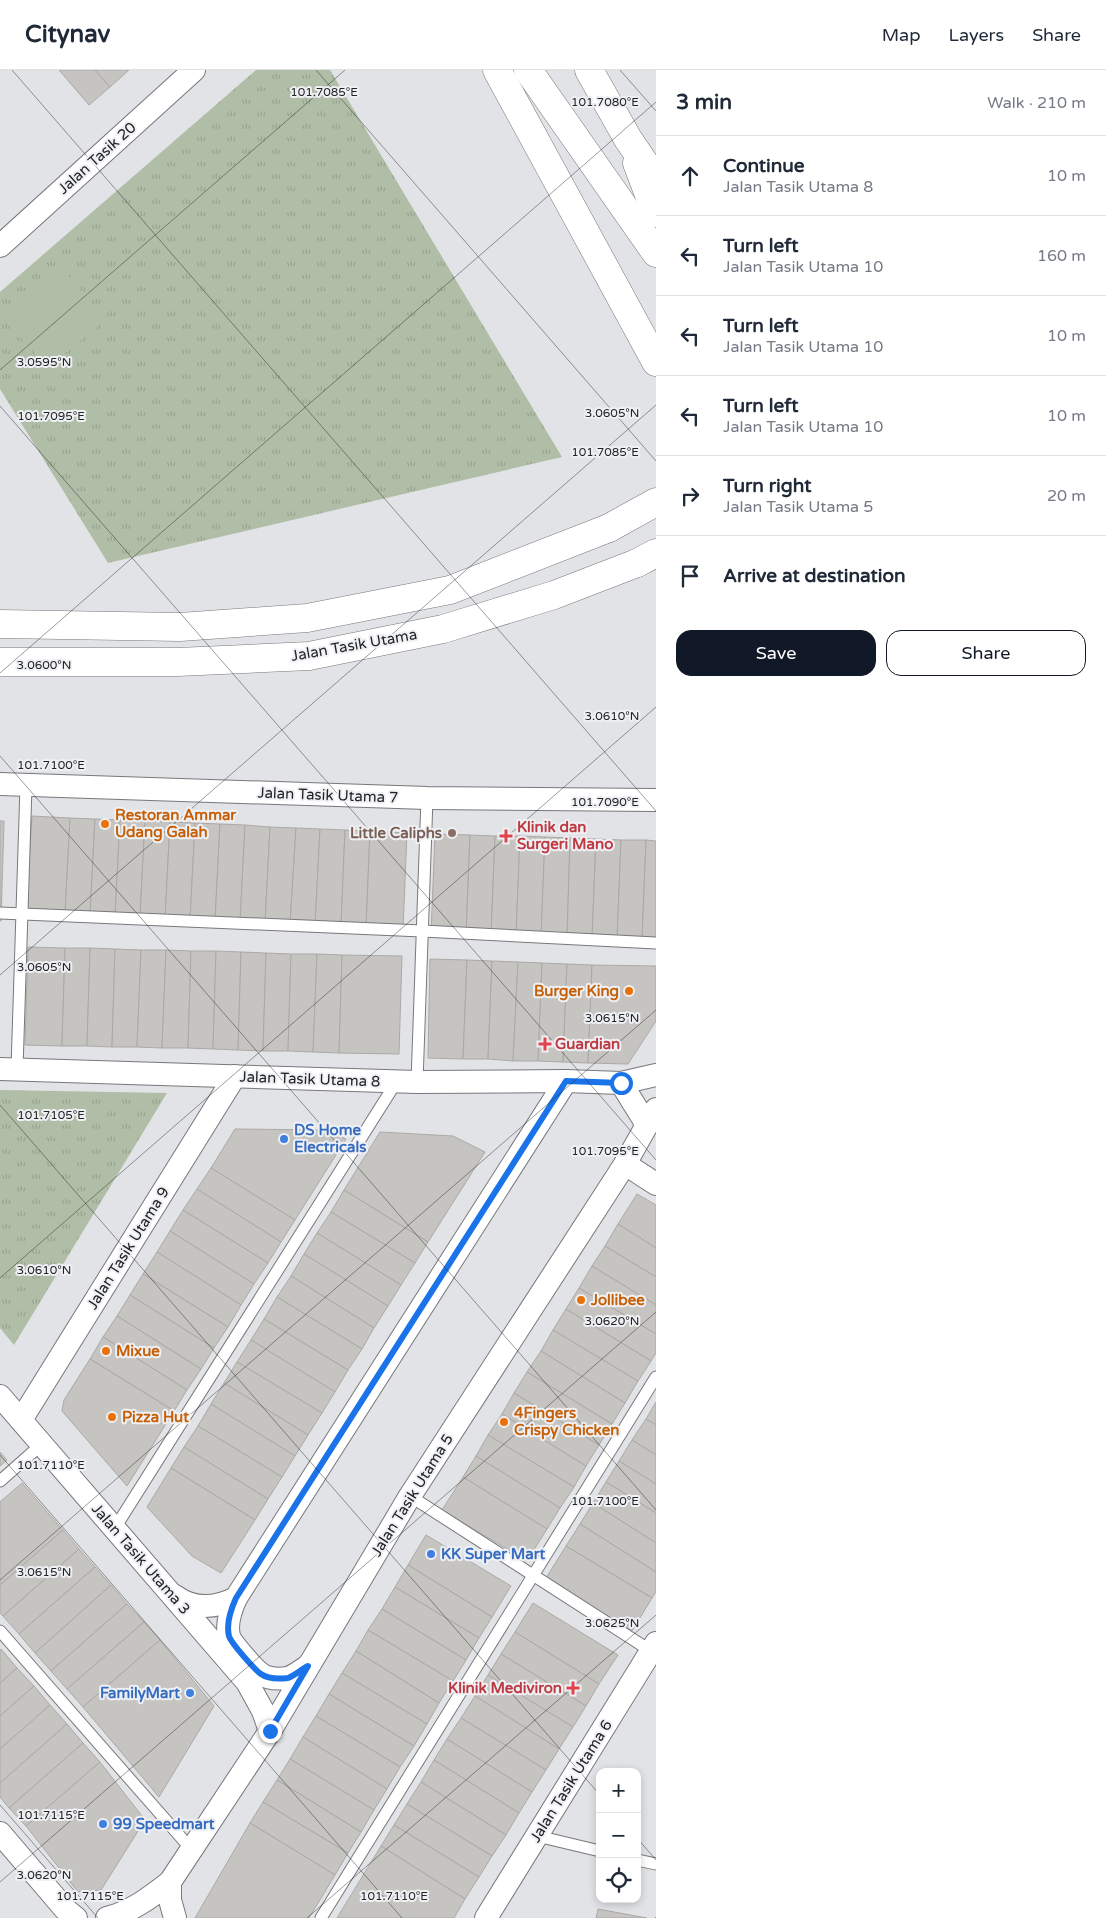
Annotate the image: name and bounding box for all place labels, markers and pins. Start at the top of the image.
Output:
place label: Restoran Ammar Udang Galah [115,806,236,842]
marker: Restoran Ammar Udang Galah [99,818,111,830]
place label: Klinik dan Surgeri Mano [517,818,613,854]
place label: Little Caliphs [350,824,442,843]
marker: Little Caliphs [446,827,458,839]
marker: Klinik dan Surgeri Mano [499,829,513,843]
place label: Burger King [534,982,619,1001]
marker: Burger King [623,985,635,997]
place label: Guardian [555,1035,620,1053]
marker: Guardian [539,1038,551,1050]
place label: DS Home Electricals [294,1121,366,1156]
marker: DS Home Electricals [278,1133,290,1145]
place label: Jollibee [590,1291,645,1309]
marker: Jollibee [575,1294,587,1306]
place label: Mixue [116,1342,160,1360]
marker: Mixue [100,1345,112,1357]
place label: 4Fingers Crispy Chicken [514,1404,619,1440]
place label: Pizza Hut [122,1408,189,1426]
marker: Pizza Hut [106,1411,118,1423]
marker: 4Fingers Crispy Chicken [498,1416,510,1428]
place label: KK Super Mart [441,1545,546,1564]
marker: KK Super Mart [425,1548,437,1560]
place label: Klinik Mediviron [448,1679,562,1697]
marker: Klinik Mediviron [566,1681,580,1695]
place label: FamilyMart [100,1684,180,1703]
marker: FamilyMart [184,1687,196,1699]
place label: 99 Speedmart [113,1815,215,1834]
marker: 99 Speedmart [97,1818,109,1830]

